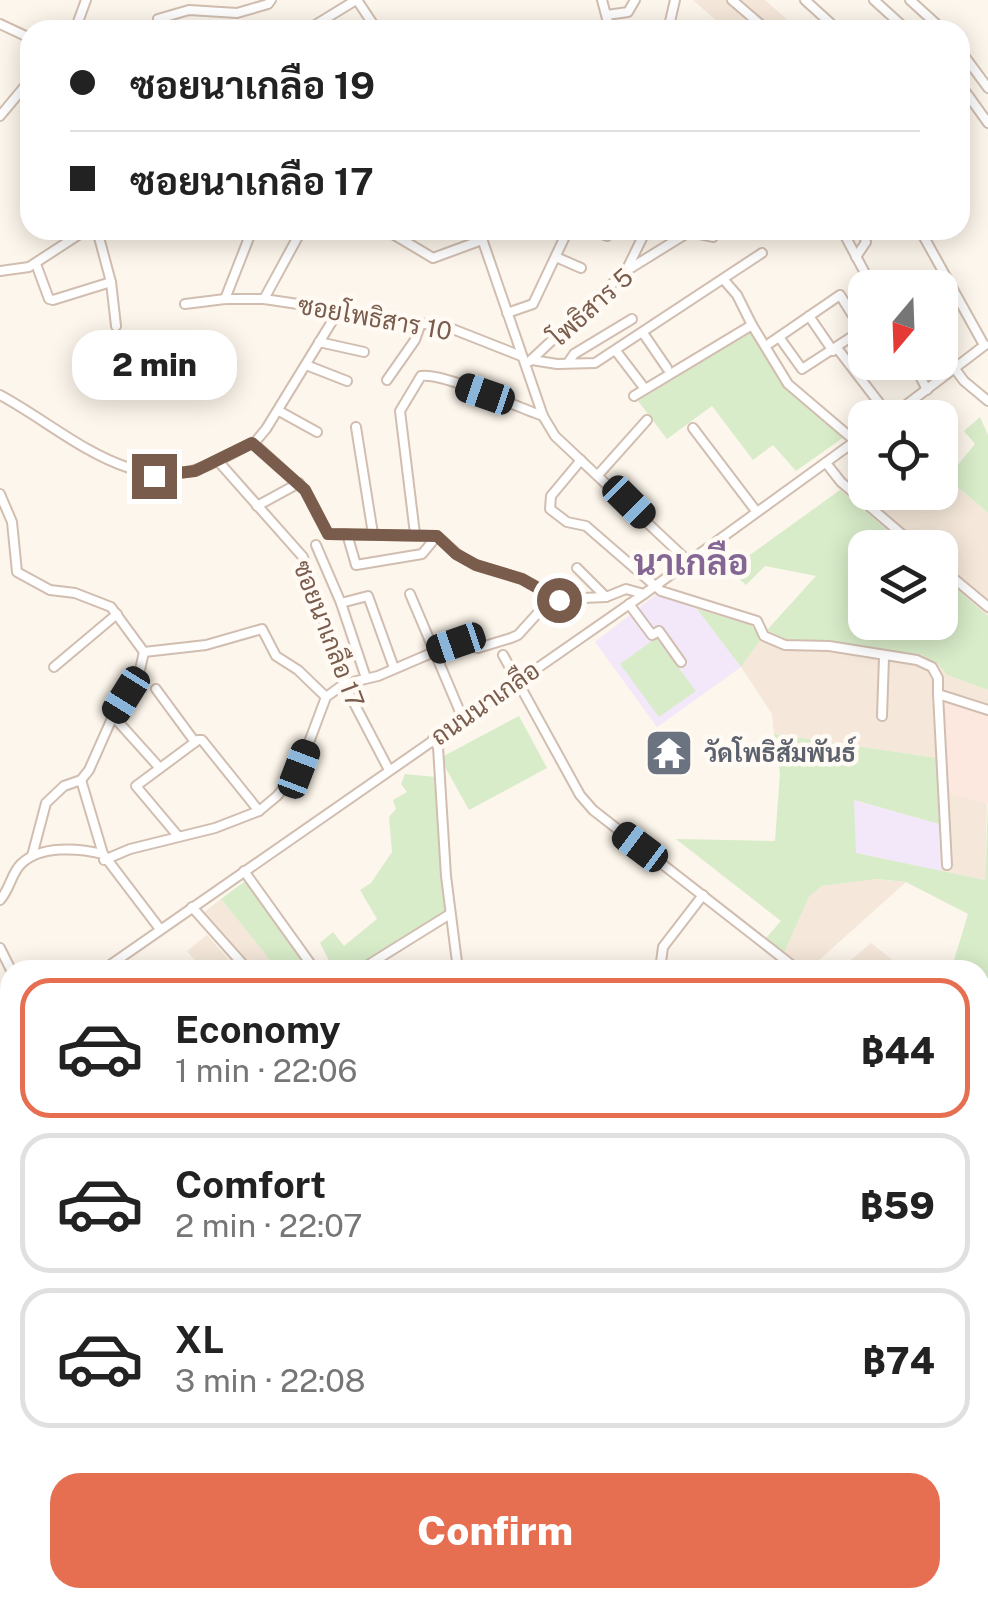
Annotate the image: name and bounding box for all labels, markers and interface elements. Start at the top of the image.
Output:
text: ซอยนาเกลือ 19 [130,63,375,108]
text: ซอยนาเกลือ 17 [130,159,374,204]
street label: โพธิสาร 5 [541,261,639,354]
north arrow [848,270,958,380]
map controls [848,270,958,640]
street label: ซอยโพธิสาร 10 [296,289,454,346]
callout: 2 min [72,331,236,401]
text: 2 min [112,346,197,383]
car [452,370,518,418]
button: locate [848,400,958,510]
route end [132,454,177,499]
car [597,470,661,534]
button: layers [848,530,958,640]
district label: นาเกลือ [634,540,748,583]
street label: ซอยนาเกลือ 17 [287,556,372,712]
route start [537,578,582,623]
car [423,619,489,667]
street label: ถนนนาเกลือ [424,654,545,751]
car [97,662,155,728]
temple icon: วัดโพธิสัมพันธ์ [643,727,695,779]
car [274,736,324,802]
place label: วัดโพธิสัมพันธ์ [704,736,857,768]
car [607,817,673,877]
icon: car [55,1003,145,1093]
text: Economy [175,1007,341,1052]
text: ฿44 [861,1028,935,1073]
text: 1 min · 22:06 [175,1052,357,1089]
icon: car [55,1158,145,1248]
text: Comfort [175,1162,326,1207]
text: ฿59 [860,1183,935,1228]
text: 2 min · 22:07 [175,1207,362,1244]
icon: car [55,1313,145,1403]
text: XL [175,1317,224,1362]
text: ฿74 [862,1338,935,1383]
text: 3 min · 22:08 [175,1362,365,1399]
button: Confirm [50,1473,940,1588]

